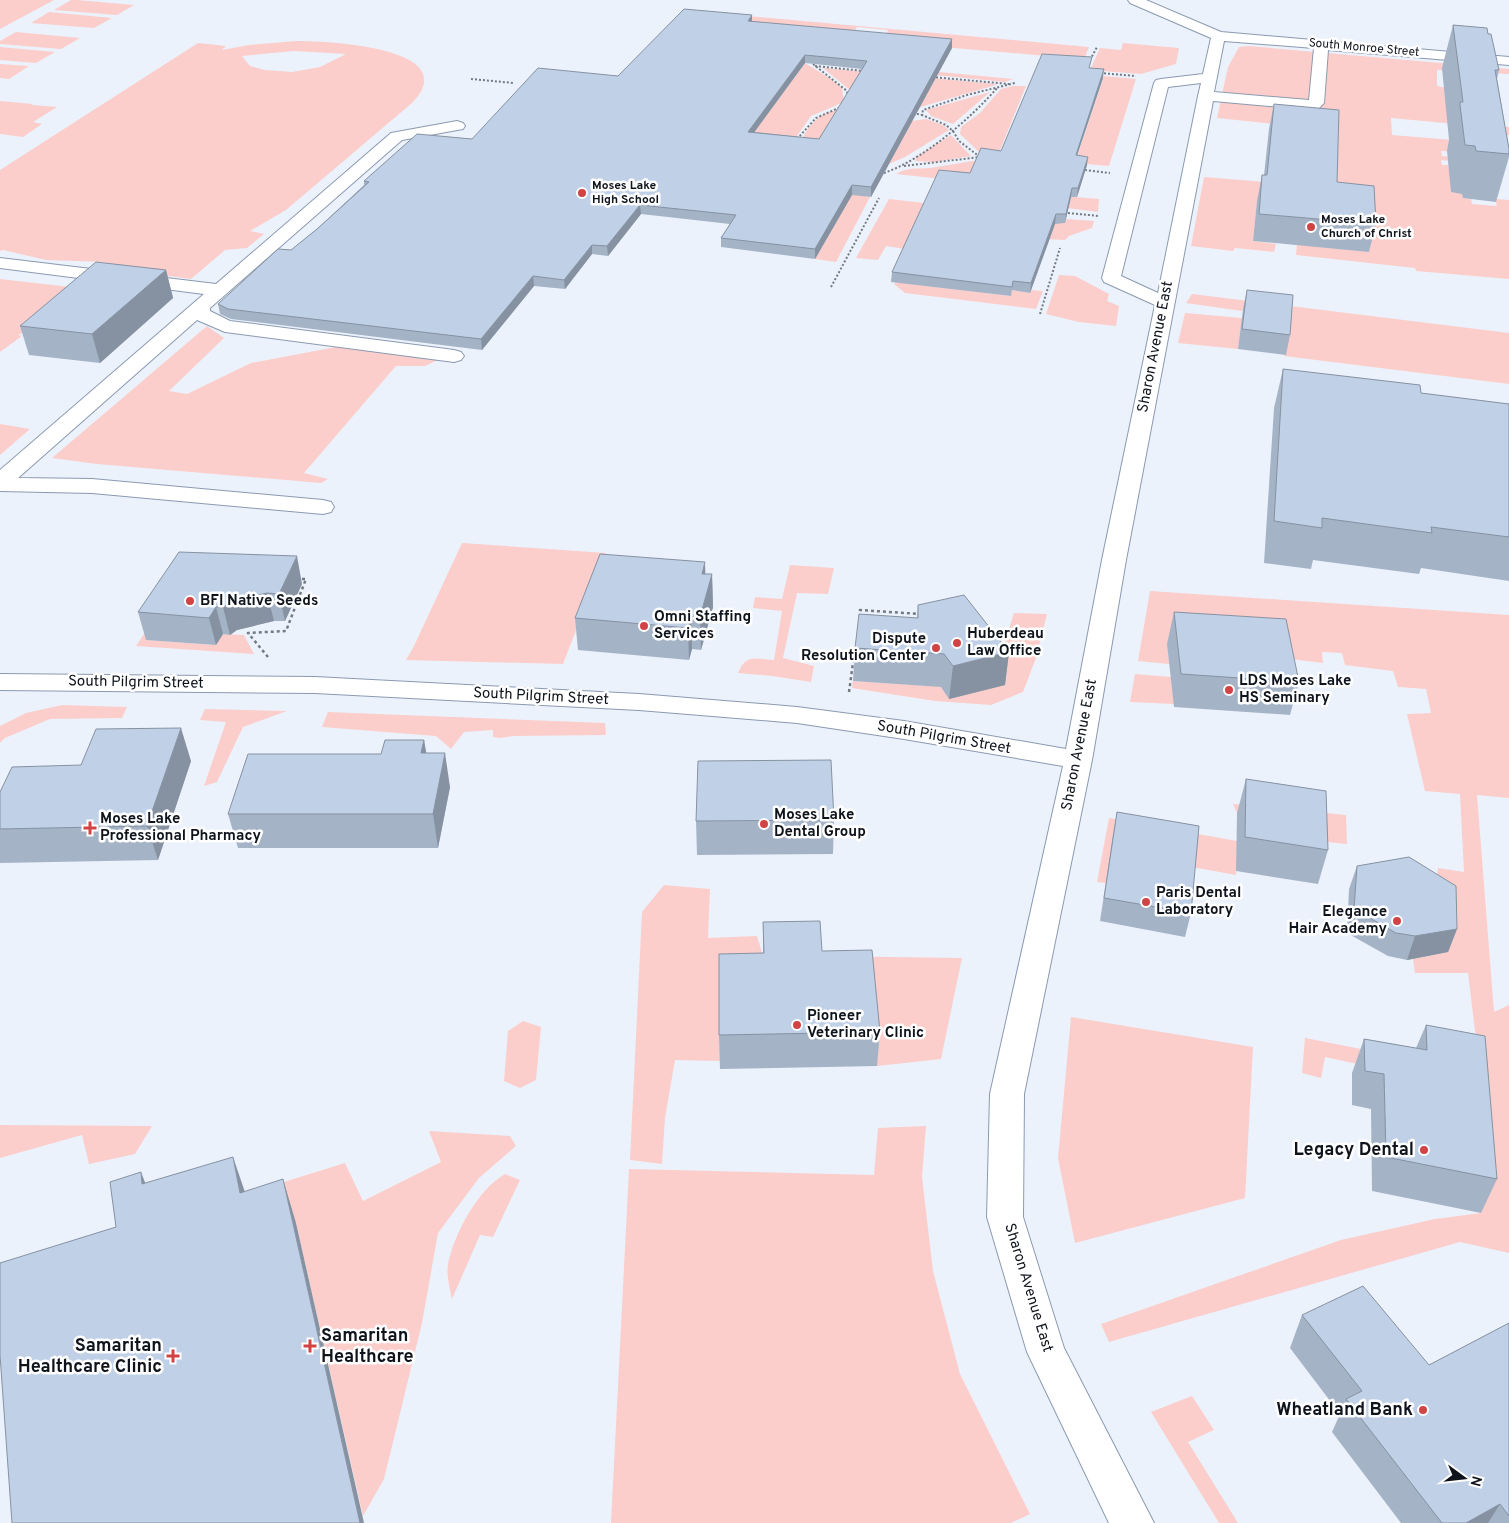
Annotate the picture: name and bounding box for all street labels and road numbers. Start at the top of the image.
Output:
street label: South Monroe Street [1308,35,1420,61]
street label: Sharon Avenue East [1134,280,1178,414]
street label: South Pilgrim Street [68,672,204,694]
street label: Sharon Avenue East [1058,678,1102,812]
street label: South Pilgrim Street [473,684,609,710]
street label: South Pilgrim Street [876,717,1012,759]
street label: Sharon Avenue East [999,1221,1057,1355]

